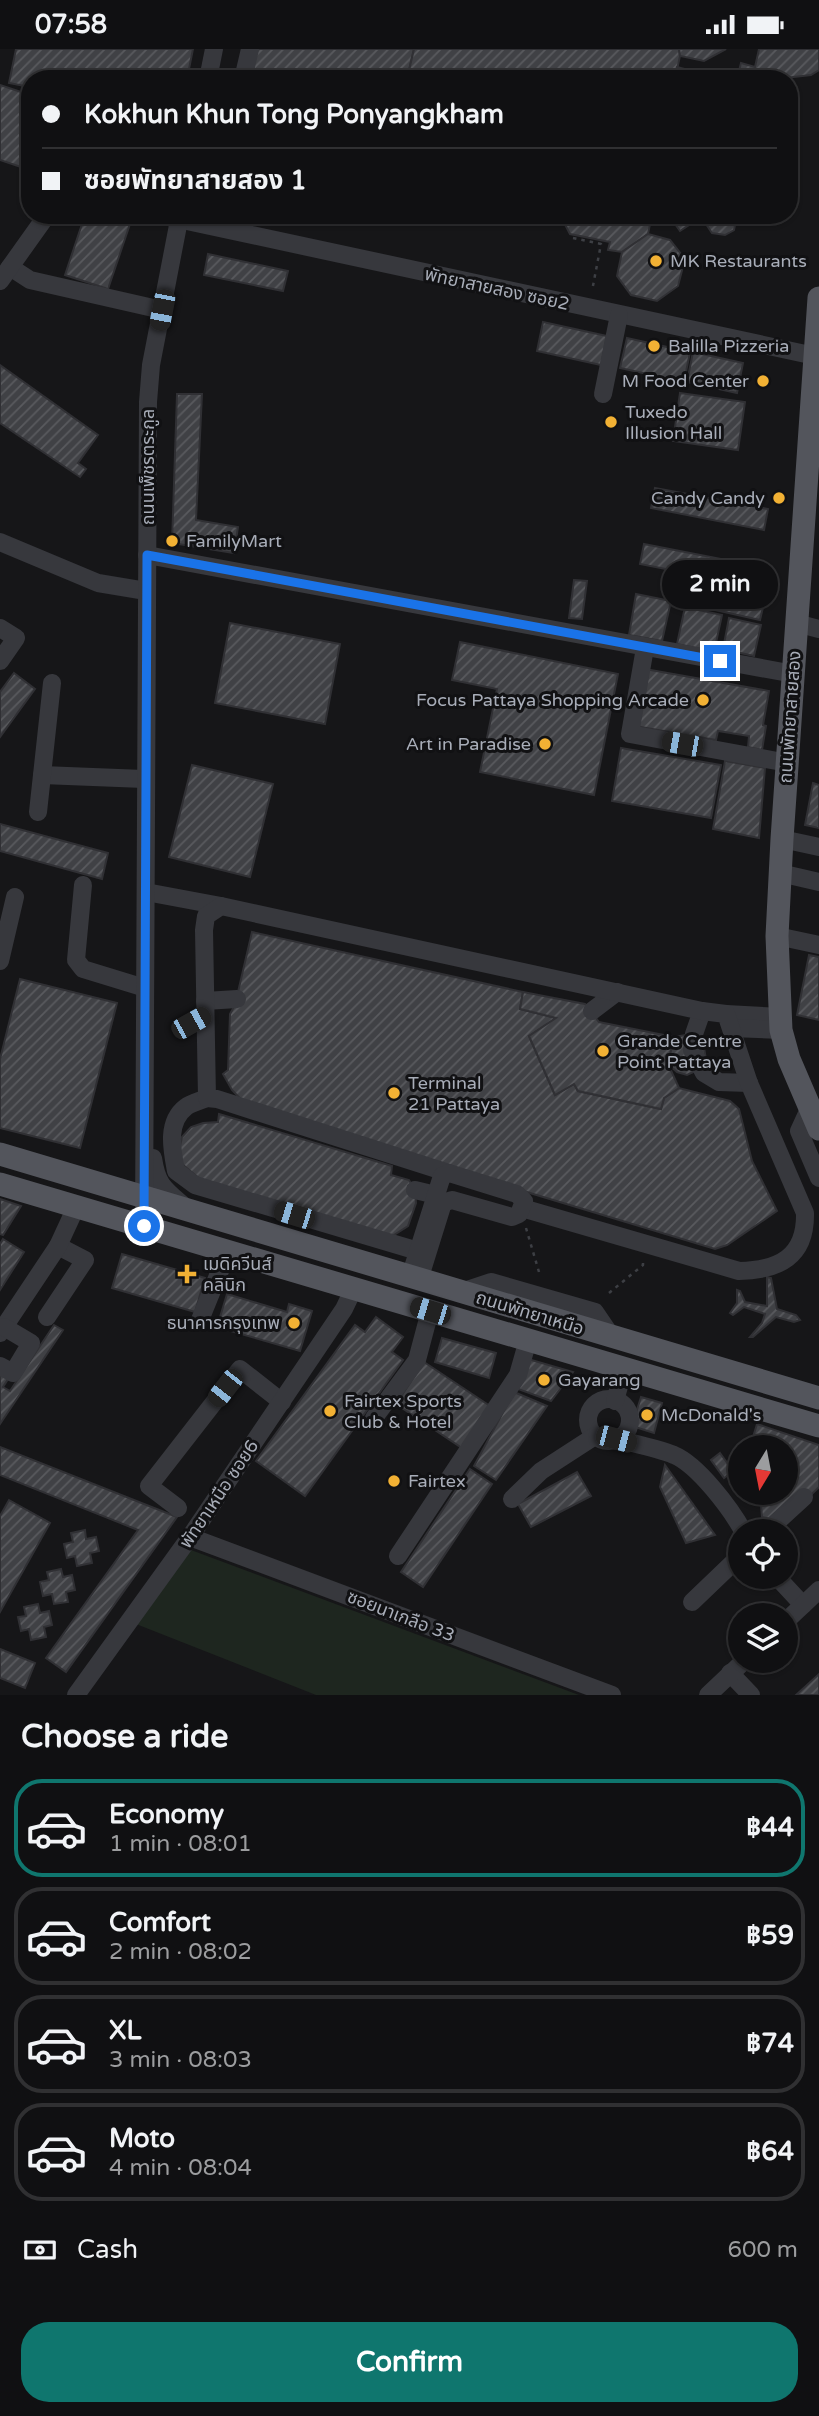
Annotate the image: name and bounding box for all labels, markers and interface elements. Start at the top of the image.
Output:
text: 07:58 [35,9,107,40]
text: Kokhun Khun Tong Ponyangkham [84,99,504,130]
text: ซอยพัทยาสายสอง 1 [84,165,307,196]
place label: MK Restaurants [670,250,807,272]
marker: MK Restaurants [648,253,664,269]
street label: พัทยาสายสอง ซอย2 [423,263,571,315]
car [148,287,177,333]
place label: Balilla Pizzeria [668,335,789,357]
marker: Balilla Pizzeria [646,338,662,354]
place label: M Food Center [622,370,749,392]
marker: M Food Center [755,373,771,389]
place label: Tuxedo Illusion Hall [625,401,722,444]
street label: ถนนเพ็ชรตระกูล [137,409,160,525]
marker: Tuxedo Illusion Hall [603,414,619,430]
place label: Candy Candy [651,487,765,509]
marker: Candy Candy [771,490,787,506]
place label: FamilyMart [186,530,282,552]
marker: FamilyMart [164,533,180,549]
callout: 2 min [662,559,778,609]
text: 2 min [689,570,751,598]
route end [704,645,736,677]
street label: ถนนพัทยาสายสอง [774,650,806,784]
place label: Focus Pattaya Shopping Arcade [416,689,689,711]
marker: Focus Pattaya Shopping Arcade [695,692,711,708]
car [660,730,705,758]
place label: Art in Paradise [406,733,531,755]
marker: Art in Paradise [537,736,553,752]
car [168,1004,215,1042]
place label: Grande Centre Point Pattaya [617,1030,742,1073]
marker: Grande Centre Point Pattaya [595,1043,611,1059]
place label: Terminal 21 Pattaya [408,1072,500,1115]
marker: Terminal 21 Pattaya [386,1085,402,1101]
car [271,1199,318,1231]
route start [128,1210,160,1242]
place label: เมดิควีนส์ คลินิก [203,1253,272,1296]
marker: เมดิควีนส์ คลินิก [177,1264,197,1284]
street label: ถนนพัทยาเหนือ [473,1286,587,1340]
car [407,1295,454,1327]
place label: ธนาคารกรุงเทพ [167,1312,280,1334]
marker: ธนาคารกรุงเทพ [286,1315,302,1331]
car [204,1365,247,1411]
place label: Gayarang [558,1369,641,1391]
marker: Gayarang [536,1372,552,1388]
place label: Fairtex Sports Club & Hotel [344,1390,462,1433]
marker: Fairtex Sports Club & Hotel [322,1403,338,1419]
place label: McDonald's [661,1404,761,1426]
marker: McDonald's [639,1407,655,1423]
car [593,1423,640,1455]
north arrow [728,1435,798,1505]
map controls [728,1435,798,1673]
street label: พัทยาเหนือ ซอย6 [175,1436,263,1552]
place label: Fairtex [408,1470,466,1492]
marker: Fairtex [386,1473,402,1489]
button: locate [728,1519,798,1589]
street label: ซอยนาเกลือ 33 [344,1585,458,1647]
button: layers [728,1603,798,1673]
text: Choose a ride [21,1718,228,1756]
icon: car [25,1797,88,1860]
text: Economy [109,1799,224,1830]
text: ฿44 [746,1812,794,1843]
text: 1 min · 08:01 [109,1830,252,1858]
icon: car [25,1905,88,1968]
text: Comfort [109,1907,211,1938]
text: ฿59 [746,1920,794,1951]
text: 2 min · 08:02 [109,1938,252,1966]
icon: car [25,2013,88,2076]
text: XL [109,2015,141,2046]
text: ฿74 [746,2028,794,2059]
text: 3 min · 08:03 [109,2046,252,2074]
icon: car [25,2121,88,2184]
text: Moto [109,2123,175,2154]
text: ฿64 [746,2136,794,2167]
text: 4 min · 08:04 [109,2154,252,2182]
icon: cash [21,2231,59,2269]
text: Cash [77,2234,138,2265]
text: 600 m [728,2236,798,2264]
button: Confirm [21,2322,798,2402]

